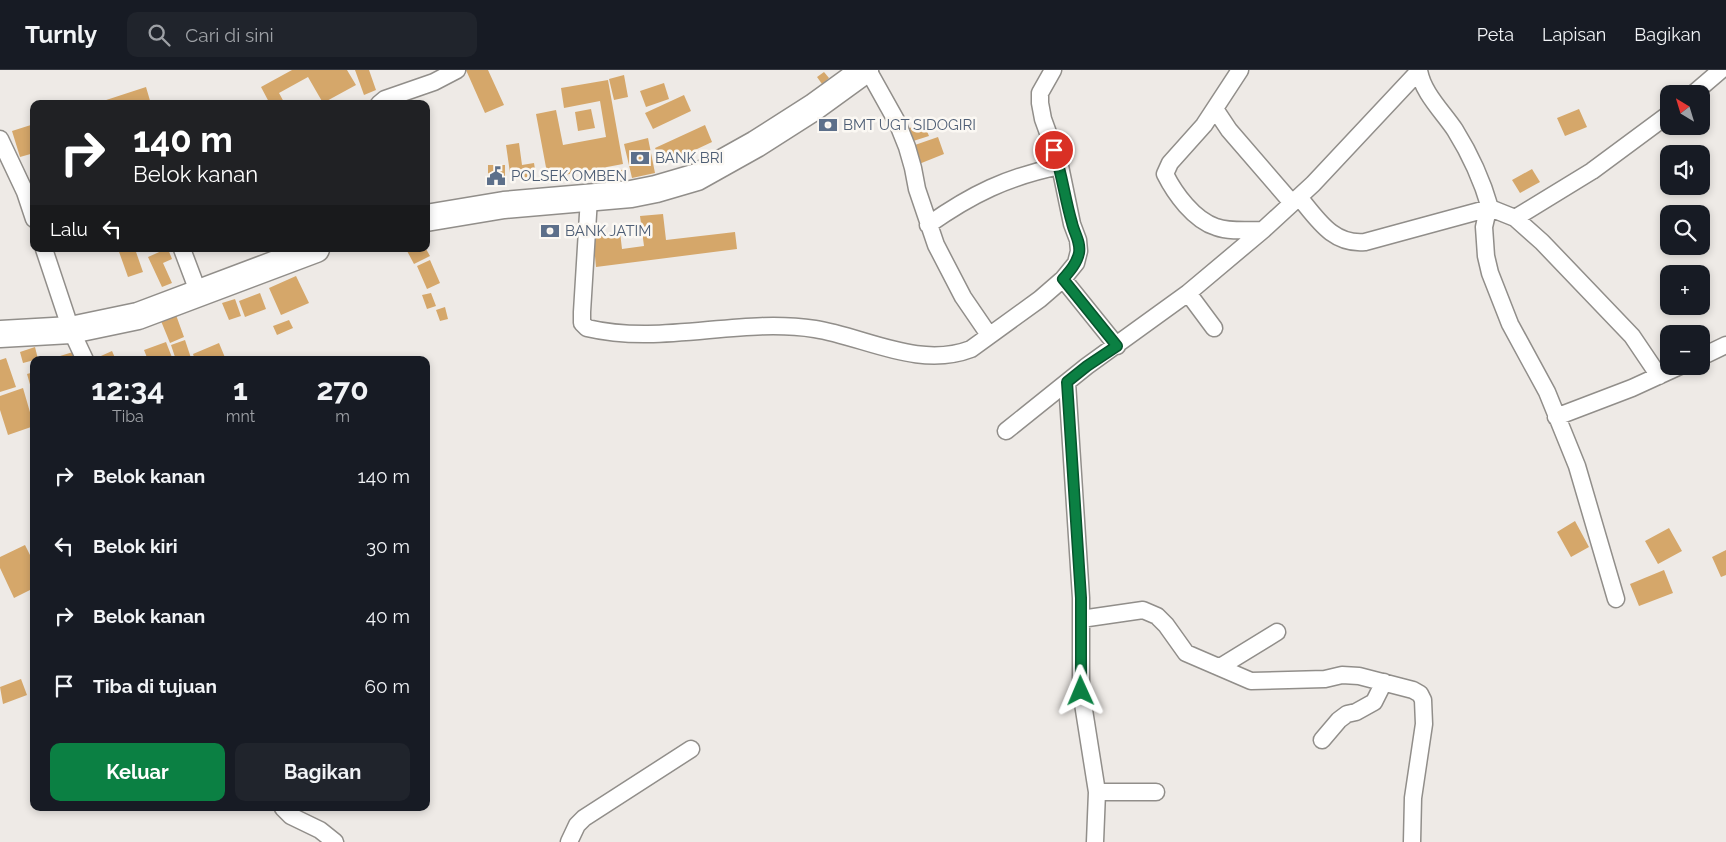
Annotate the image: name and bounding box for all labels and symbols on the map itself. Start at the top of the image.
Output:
north arrow [1660,85,1710,135]
bank icon: BMT UGT SIDOGIRI [817,114,839,136]
place label: BMT UGT SIDOGIRI [843,116,976,134]
pin [1033,129,1075,171]
bank icon: BANK BRI [629,147,651,169]
place label: BANK BRI [655,149,723,167]
public building icon: POLSEK OMBEN [485,165,507,187]
place label: POLSEK OMBEN [511,167,627,185]
bank icon: BANK JATIM [539,220,561,242]
place label: BANK JATIM [565,222,652,240]
position arrow [1054,664,1106,716]

